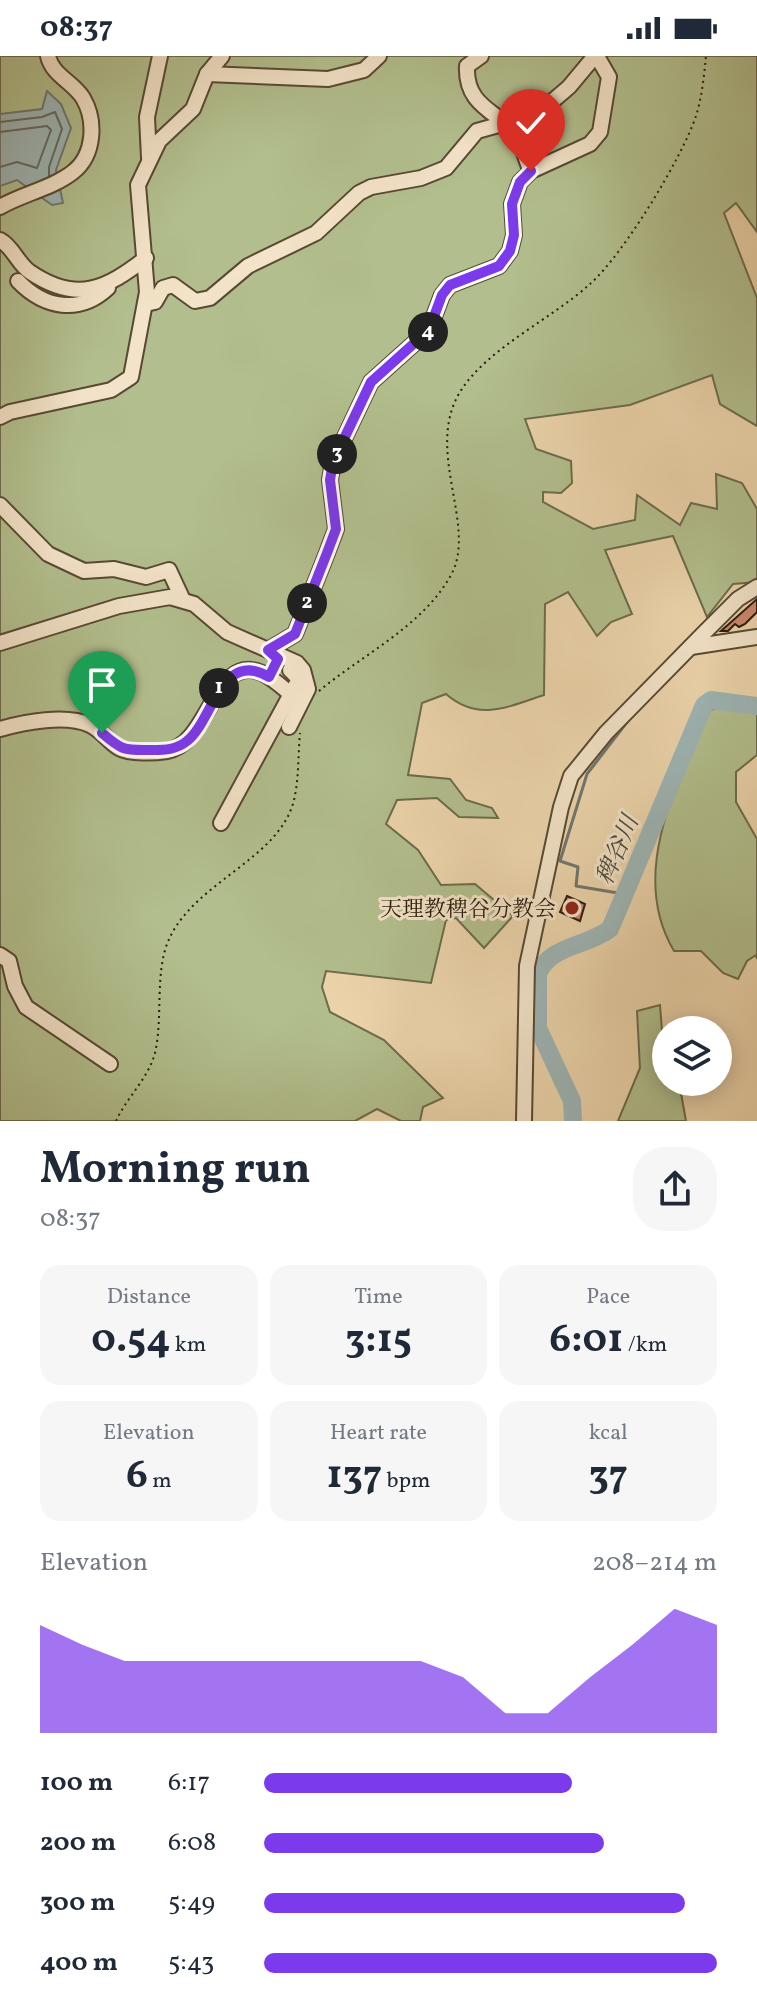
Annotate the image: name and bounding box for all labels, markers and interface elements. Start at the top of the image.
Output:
text: 08:37 [40,7,113,49]
pin [497,89,565,171]
icon: check [509,101,553,145]
pin: 4 [408,312,448,352]
text: 4 [421,316,435,347]
pin: 3 [317,434,357,474]
text: 3 [331,438,343,469]
pin: 2 [287,583,327,623]
text: 2 [301,587,313,618]
pin [68,651,136,733]
icon: arrive [80,663,124,707]
pin: 1 [199,668,239,708]
text: 1 [215,672,223,703]
water label: 稗谷川 [589,808,650,891]
place label: 天理教稗谷分教会 [380,895,556,926]
marker: 天理教稗谷分教会 [563,899,581,917]
map controls [652,1016,732,1096]
button: layers [652,1016,732,1096]
text: Morning run [40,1140,311,1201]
button: share [633,1147,717,1231]
text: 08:37 [40,1201,101,1237]
text: Distance [107,1282,191,1313]
text: Time [354,1282,403,1313]
text: Pace [586,1282,630,1313]
text: 0.54 [91,1313,170,1369]
text: 3:15 [345,1313,412,1369]
text: 6:01 [549,1313,623,1369]
text: km [170,1330,206,1361]
text: /km [623,1330,667,1361]
text: Elevation [103,1418,195,1449]
text: Heart rate [330,1418,427,1449]
text: kcal [589,1418,628,1449]
text: 6 [126,1449,148,1505]
text: 137 [326,1449,382,1505]
text: 37 [588,1449,628,1505]
text: m [148,1466,172,1497]
text: bpm [382,1466,431,1497]
text: Elevation [40,1545,148,1581]
text: 208–214 m [592,1545,717,1581]
text: 100 m [40,1765,113,1801]
text: 6:17 [168,1765,210,1801]
text: 200 m [40,1825,116,1861]
text: 6:08 [168,1825,216,1861]
text: 300 m [40,1885,116,1921]
text: 5:49 [168,1885,215,1921]
text: 400 m [40,1945,118,1981]
text: 5:43 [168,1945,214,1981]

